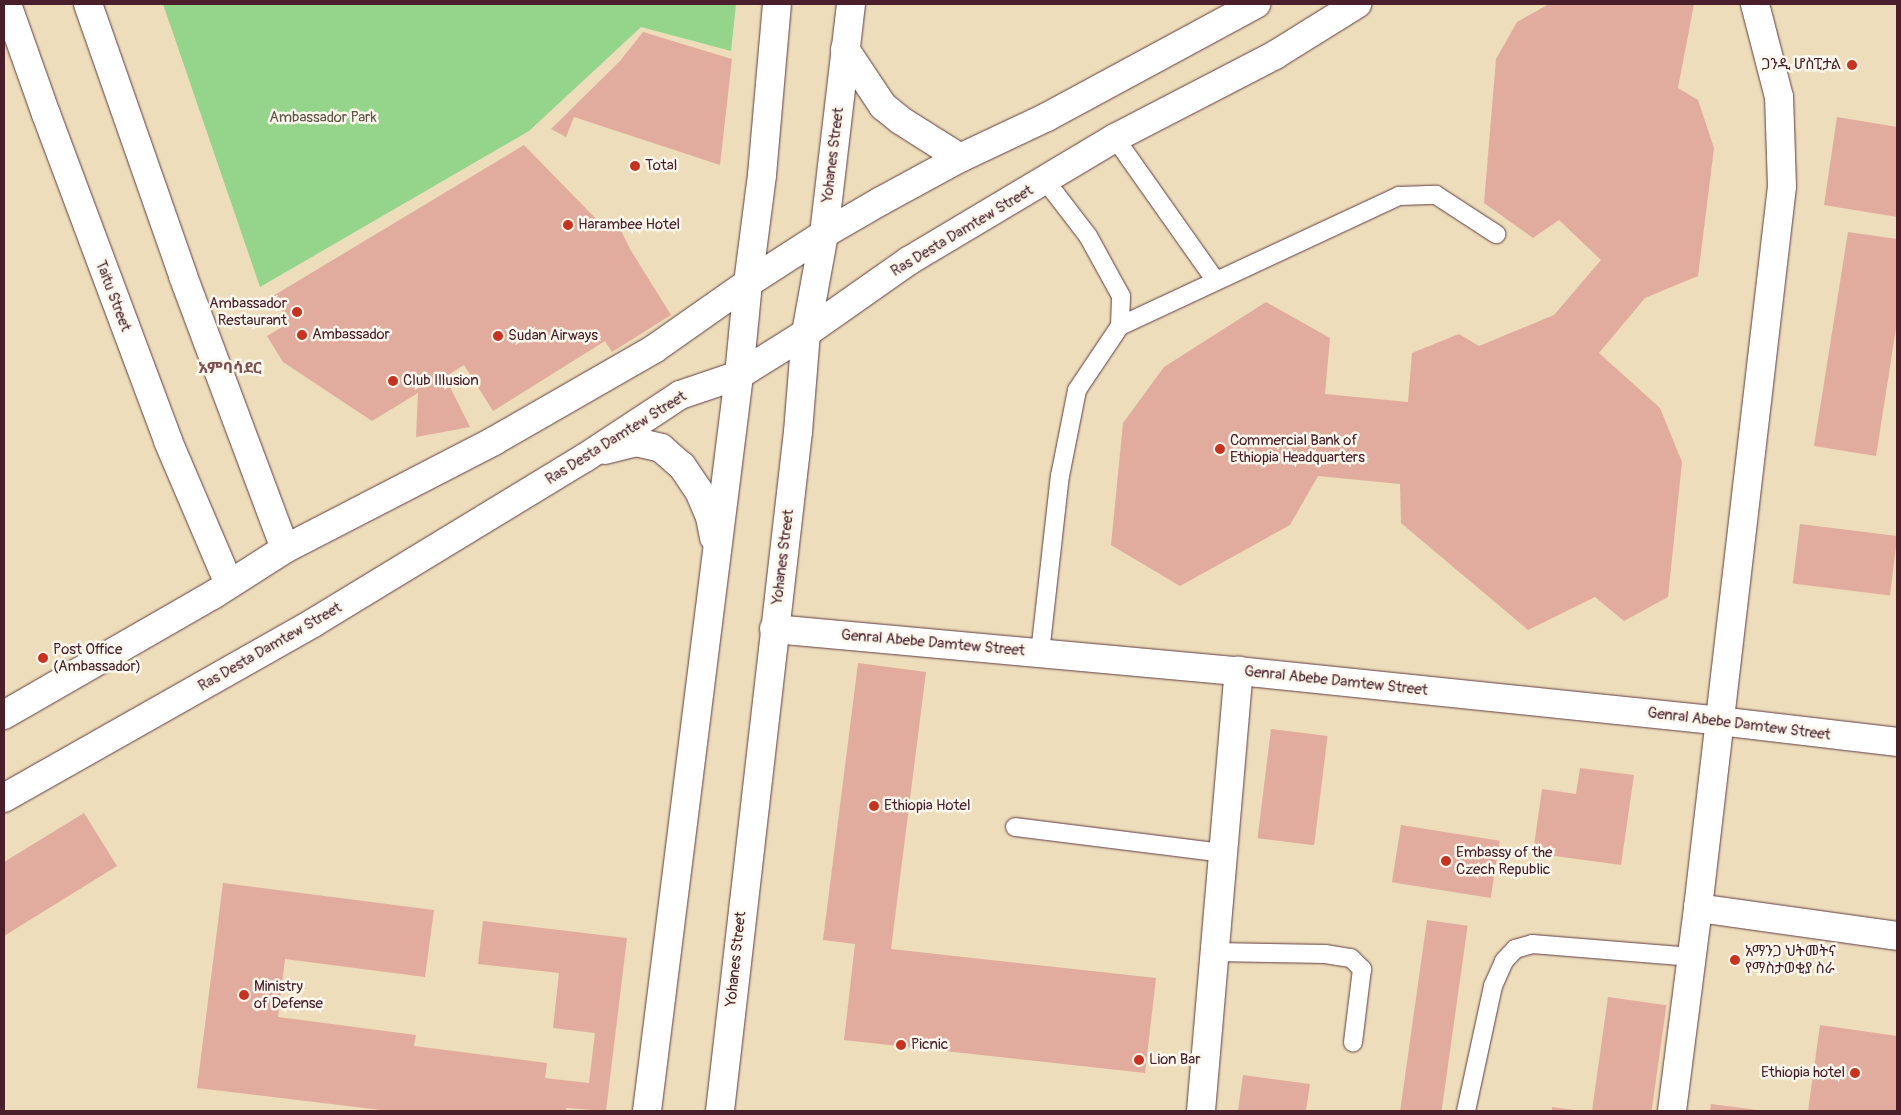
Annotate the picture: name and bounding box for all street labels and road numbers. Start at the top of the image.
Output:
street label: Yohanes Street [818,107,848,203]
street label: Ras Desta Damtew Street [888,181,1036,281]
street label: Taitu Street [91,258,135,334]
street label: Ras Desta Damtew Street [542,387,690,489]
street label: Yohanes Street [768,509,798,605]
street label: Ras Desta Damtew Street [195,599,345,695]
street label: Genral Abebe Damtew Street [840,626,1026,660]
street label: Genral Abebe Damtew Street [1243,662,1429,700]
street label: Genral Abebe Damtew Street [1646,704,1832,744]
street label: Yohanes Street [722,911,750,1007]

